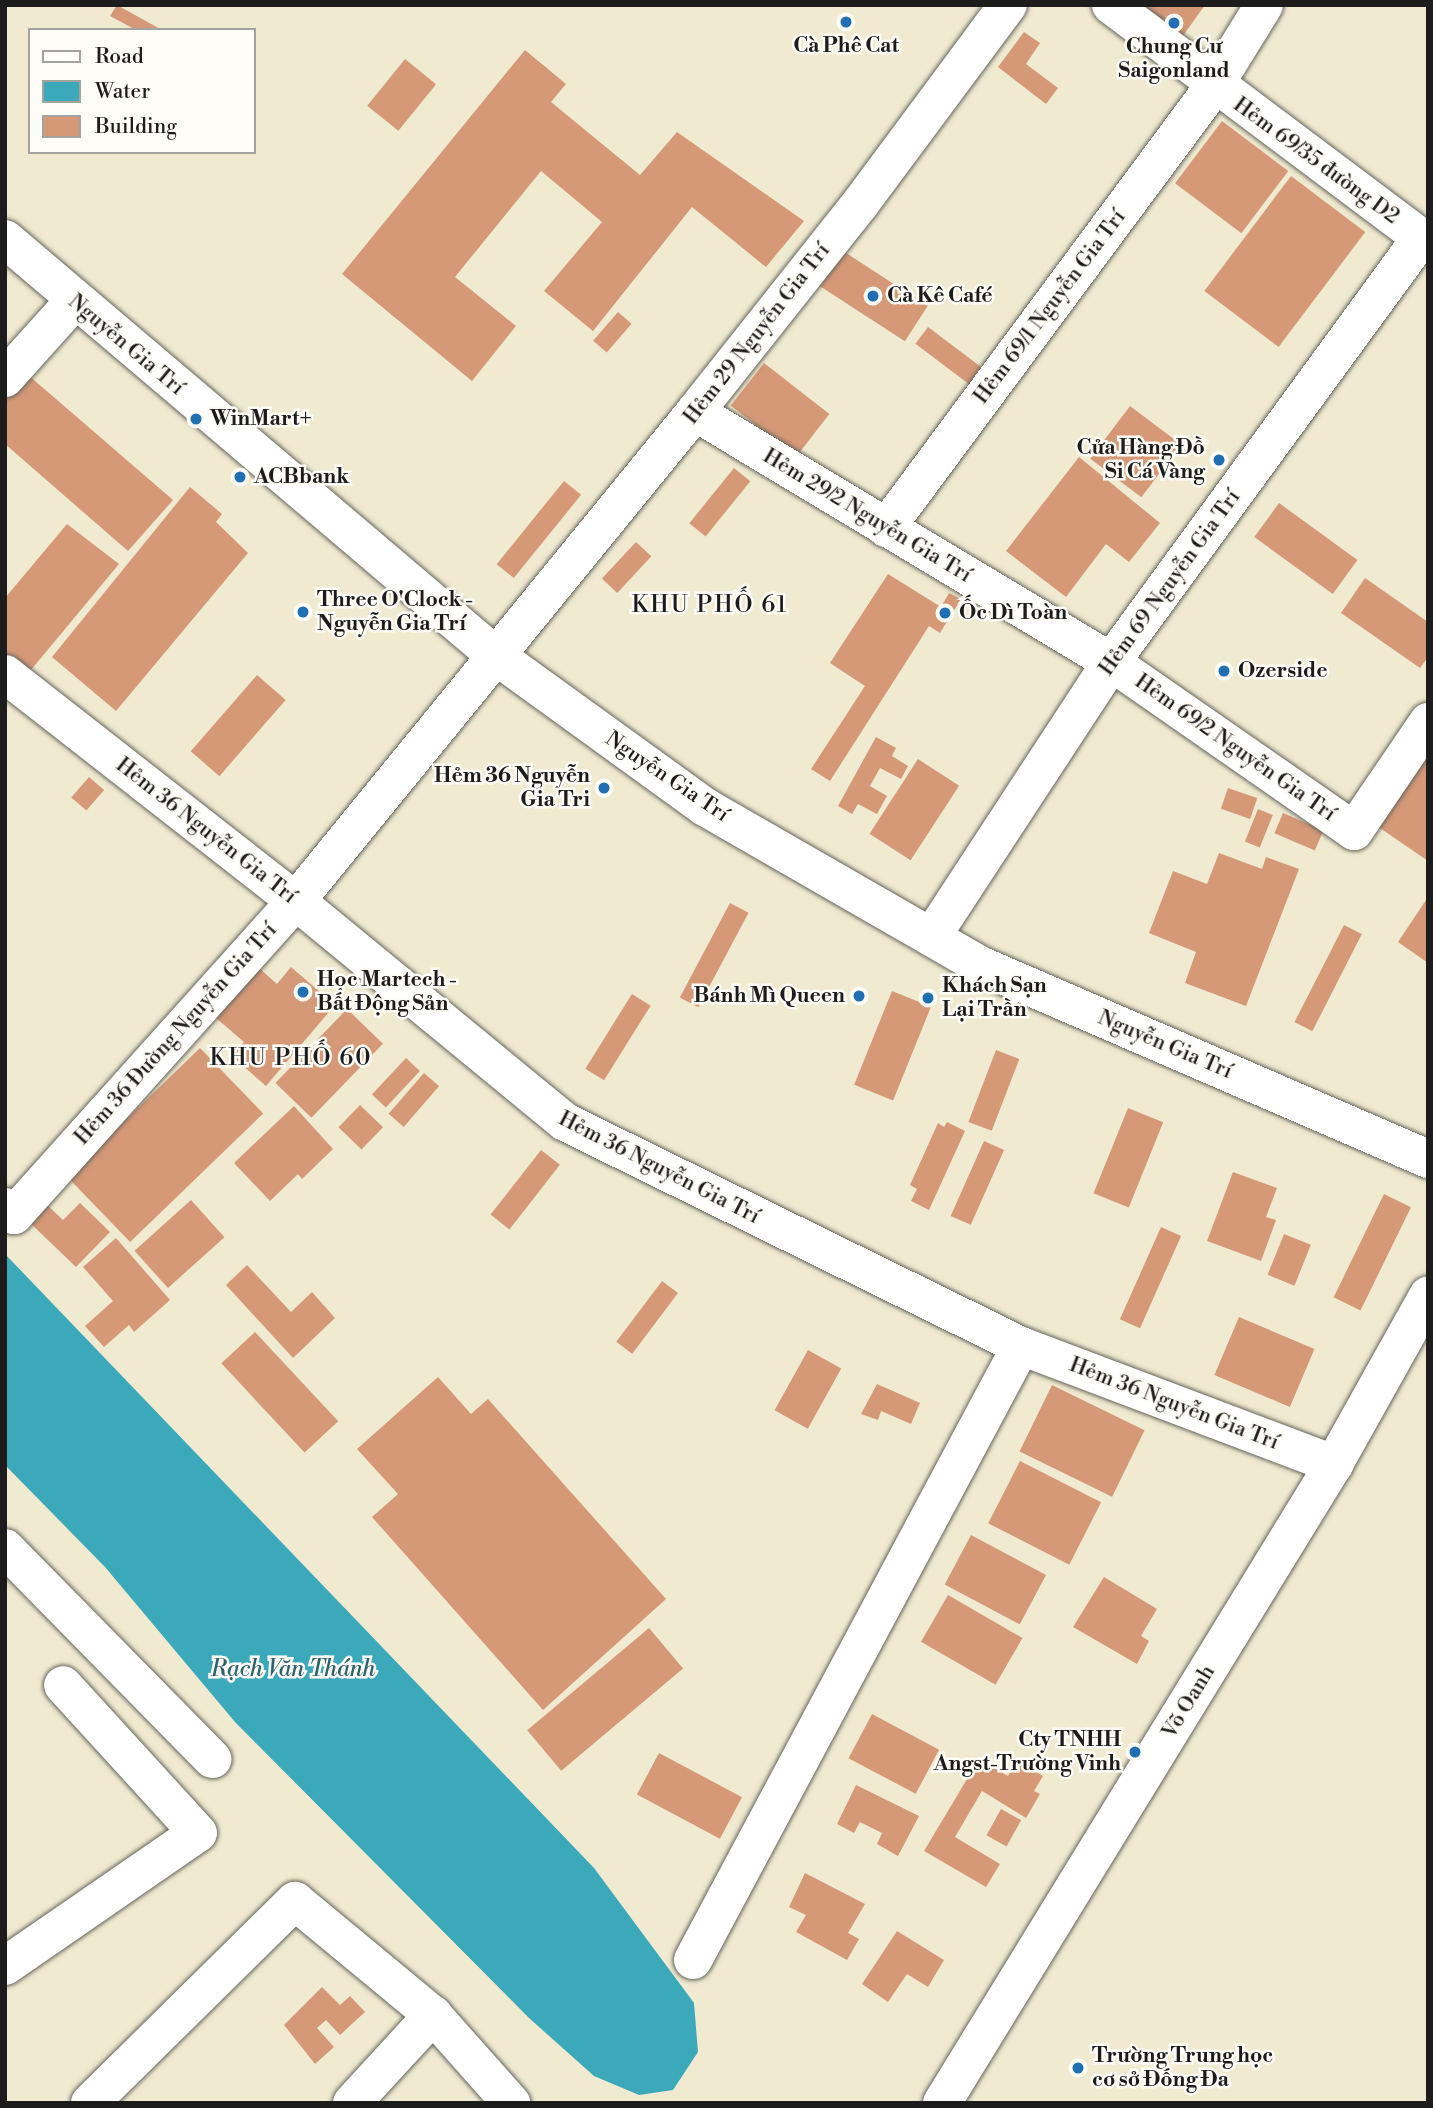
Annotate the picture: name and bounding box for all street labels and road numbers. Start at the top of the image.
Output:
street label: Hẻm 69/35 đường D2 [1228,92,1404,230]
street label: Hẻm 69/1 Nguyễn Gia Trí [969,205,1131,409]
street label: Hẻm 29 Nguyễn Gia Trí [679,239,835,429]
street label: Nguyễn Gia Trí [63,289,189,401]
street label: Hẻm 29/2 Nguyễn Gia Trí [758,444,976,588]
street label: Hẻm 69 Nguyễn Gia Trí [1094,485,1246,681]
street label: Hẻm 69/2 Nguyễn Gia Trí [1130,669,1340,827]
street label: Nguyễn Gia Trí [600,726,734,828]
street label: Hẻm 36 Nguyễn Gia Trí [111,753,301,909]
street label: Hẻm 36 Đường Nguyễn Gia Trí [70,918,282,1150]
street label: Nguyễn Gia Trí [1094,1005,1236,1085]
street label: Hẻm 36 Nguyễn Gia Trí [554,1106,764,1230]
street label: Hẻm 36 Nguyễn Gia Trí [1066,1352,1282,1456]
street label: Võ Oanh [1157,1661,1221,1743]

